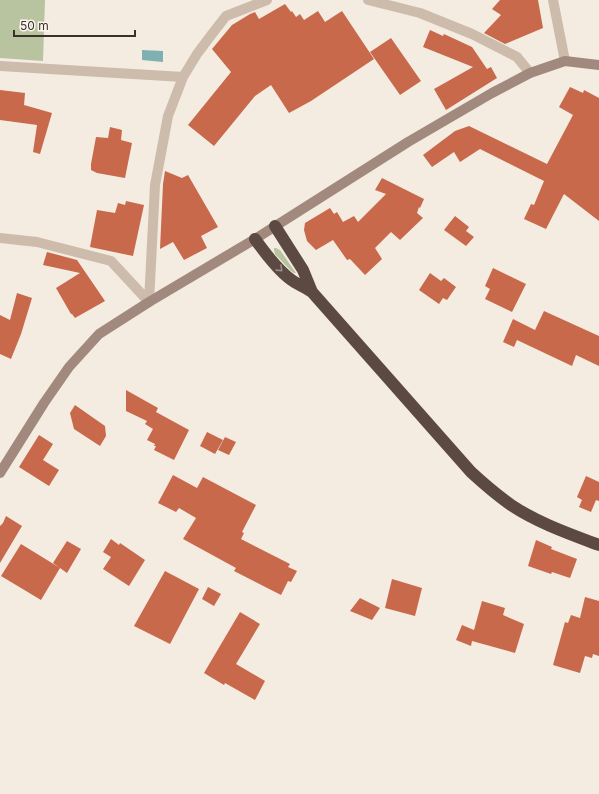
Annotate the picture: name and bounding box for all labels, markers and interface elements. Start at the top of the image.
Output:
scale bar [14,12,135,38]
text: 50 m [20,18,49,33]
one-way arrow [275,264,283,272]

